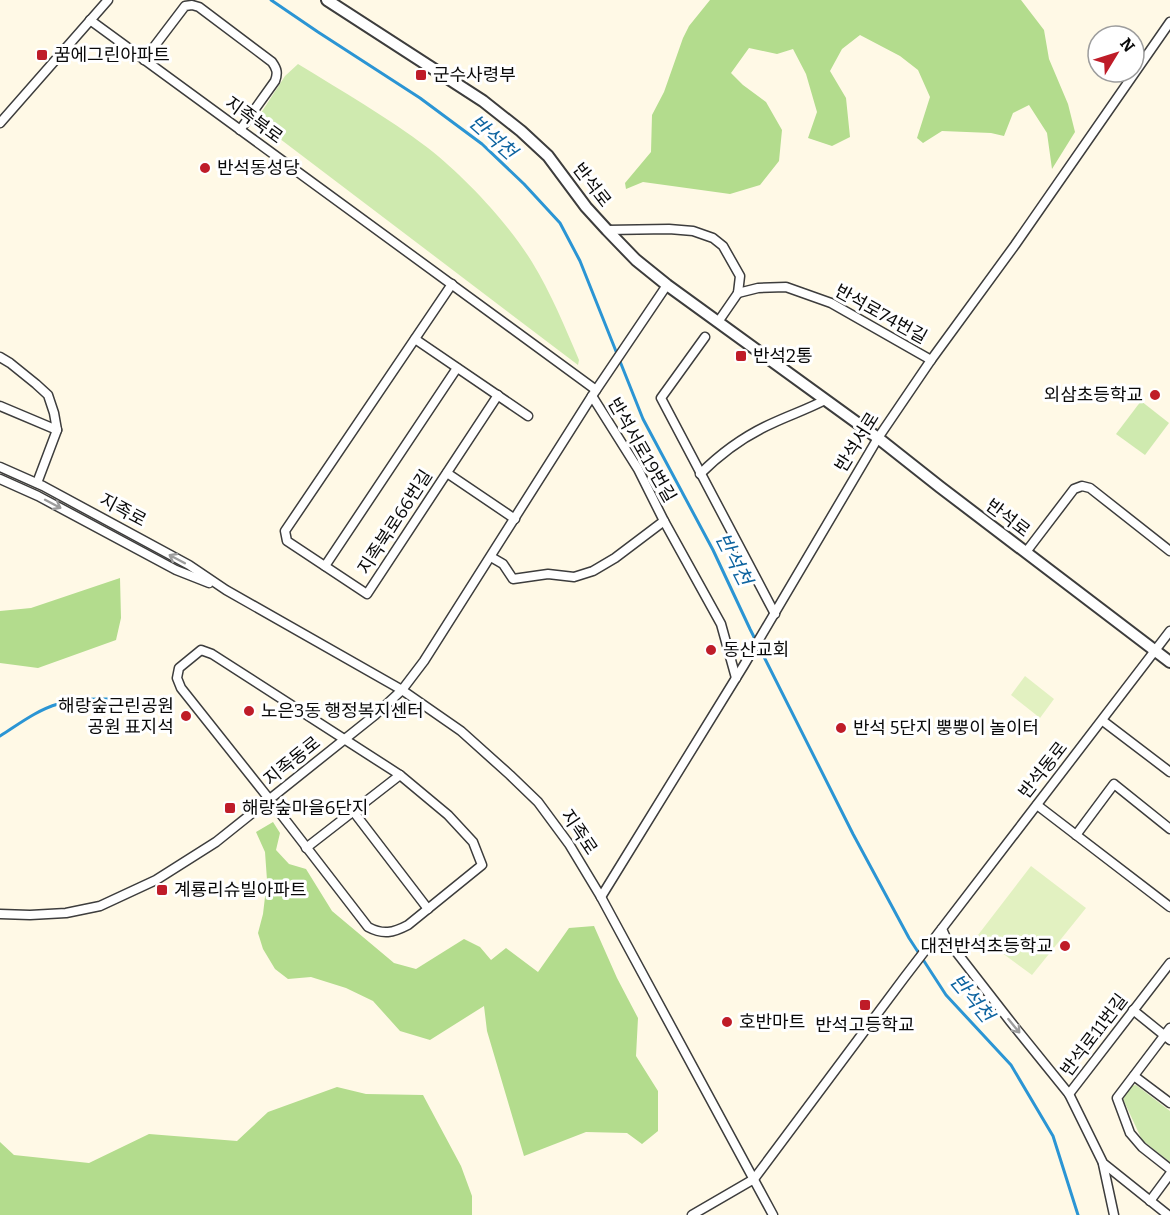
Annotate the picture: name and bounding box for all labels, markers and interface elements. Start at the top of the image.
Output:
north arrow [1086,24,1146,84]
text: N [1116,34,1139,56]
place label: 꿈에그린아파트 [54,44,170,66]
marker: 꿈에그린아파트 [35,48,49,62]
place label: 군수사령부 [433,64,516,86]
marker: 군수사령부 [414,68,428,82]
street label: 지족북로 [221,92,287,148]
water label: 반석천 [464,110,523,166]
place label: 반석동성당 [217,157,300,179]
street label: 반석로 [568,159,616,211]
marker: 반석동성당 [198,161,212,175]
street label: 반석로74번길 [831,280,931,348]
place label: 반석2통 [753,345,812,367]
marker: 반석2통 [734,349,748,363]
place label: 외삼초등학교 [1044,384,1143,406]
marker: 외삼초등학교 [1148,388,1162,402]
street label: 반석서로19번길 [603,394,681,506]
street label: 반석서로 [830,408,884,476]
street label: 지족북로66번길 [353,465,437,579]
street label: 지족로 [96,489,150,531]
street label: 반석로 [982,494,1034,542]
one-way arrow [44,498,61,510]
water label: 반석천 [711,529,758,591]
one-way arrow [168,552,186,564]
place label: 동산교회 [723,639,789,661]
marker: 동산교회 [704,643,718,657]
place label: 해랑숲근린공원 공원 표지석 [58,695,174,738]
place label: 노은3동 행정복지센터 [261,700,424,722]
marker: 노은3동 행정복지센터 [242,704,256,718]
marker: 해랑숲근린공원 공원 표지석 [179,709,193,723]
place label: 반석 5단지 뿡뿡이 놀이터 [853,717,1039,739]
marker: 반석 5단지 뿡뿡이 놀이터 [834,721,848,735]
street label: 지족동로 [259,732,325,790]
street label: 반석동로 [1014,737,1072,803]
place label: 해랑숲마을6단지 [242,797,369,819]
marker: 해랑숲마을6단지 [223,801,237,815]
street label: 지족로 [556,805,602,859]
place label: 계룡리슈빌아파트 [174,879,306,901]
marker: 계룡리슈빌아파트 [155,883,169,897]
place label: 대전반석초등학교 [921,935,1053,957]
marker: 대전반석초등학교 [1058,939,1072,953]
water label: 반석천 [945,969,1001,1029]
street label: 반석로11번길 [1056,989,1132,1081]
marker: 반석고등학교 [858,998,872,1012]
place label: 호반마트 [739,1011,805,1033]
place label: 반석고등학교 [815,1014,915,1036]
marker: 호반마트 [720,1015,734,1029]
one-way arrow [1008,1018,1021,1034]

